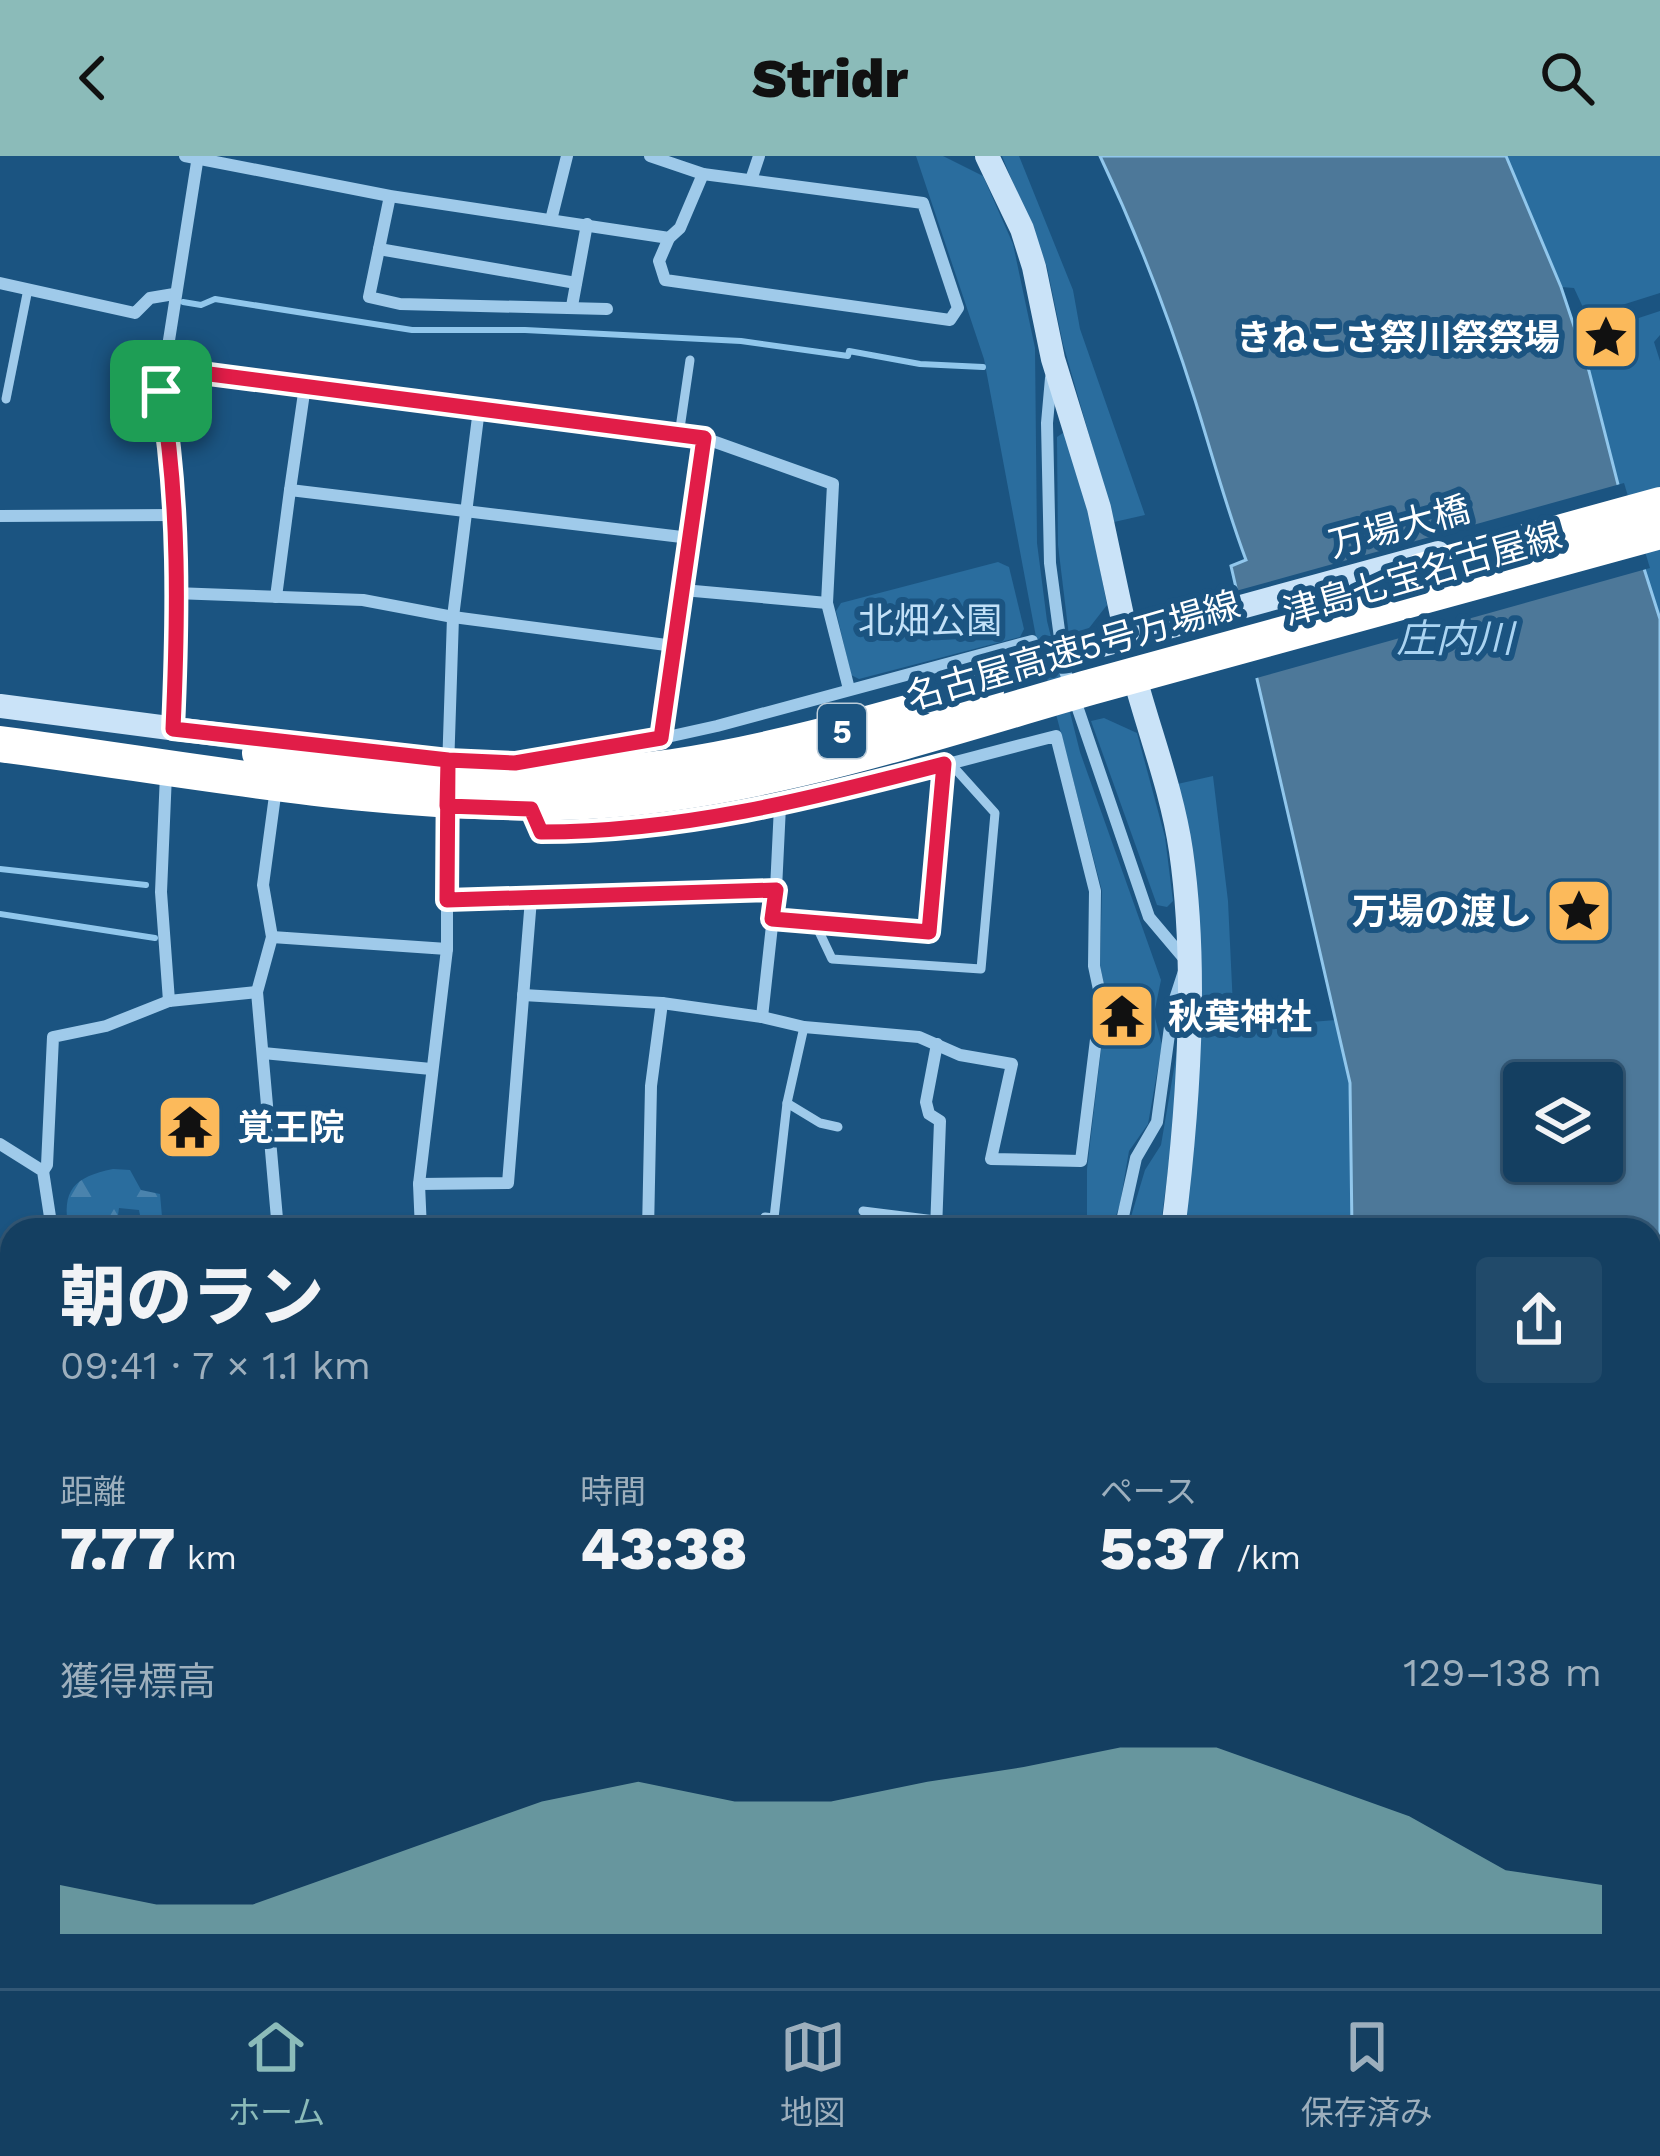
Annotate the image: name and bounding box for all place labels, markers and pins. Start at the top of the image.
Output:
place icon: きねこさ祭川祭祭場 [1571,302,1641,372]
place label: きねこさ祭川祭祭場 [1236,317,1560,359]
pin [110,340,212,442]
place icon: 万場の渡し [1544,876,1614,946]
place label: 万場の渡し [1352,891,1532,933]
temple icon: 秋葉神社 [1087,981,1157,1051]
place label: 秋葉神社 [1168,996,1312,1038]
temple icon: 覚王院 [155,1092,225,1162]
place label: 覚王院 [237,1107,345,1149]

